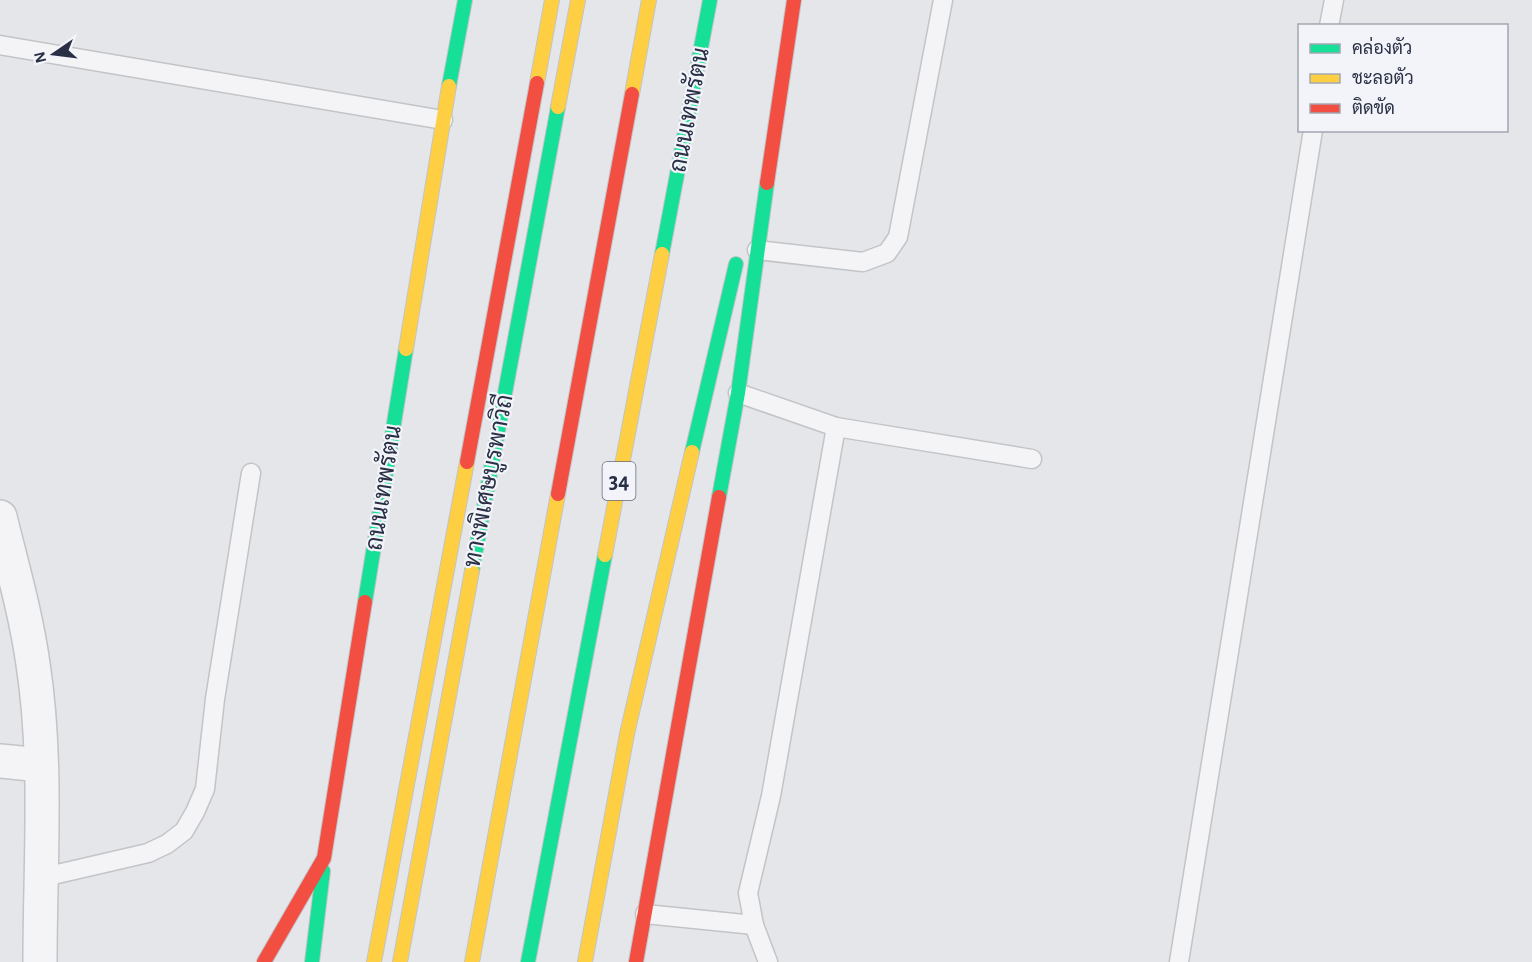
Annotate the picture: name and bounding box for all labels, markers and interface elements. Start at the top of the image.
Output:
north arrow [24,24,84,84]
legend [1298,24,1508,132]
text: คล่องตัว [1352,36,1412,58]
street label: ถนนเทพรัตน [663,45,714,174]
text: N [31,50,50,65]
text: ชะลอตัว [1352,67,1414,88]
text: ติดขัด [1352,97,1395,118]
street label: ทางพิเศษบูรพาวิถี [457,392,521,570]
street label: ถนนเทพรัตน [359,423,406,552]
road number: 34 [602,462,636,500]

